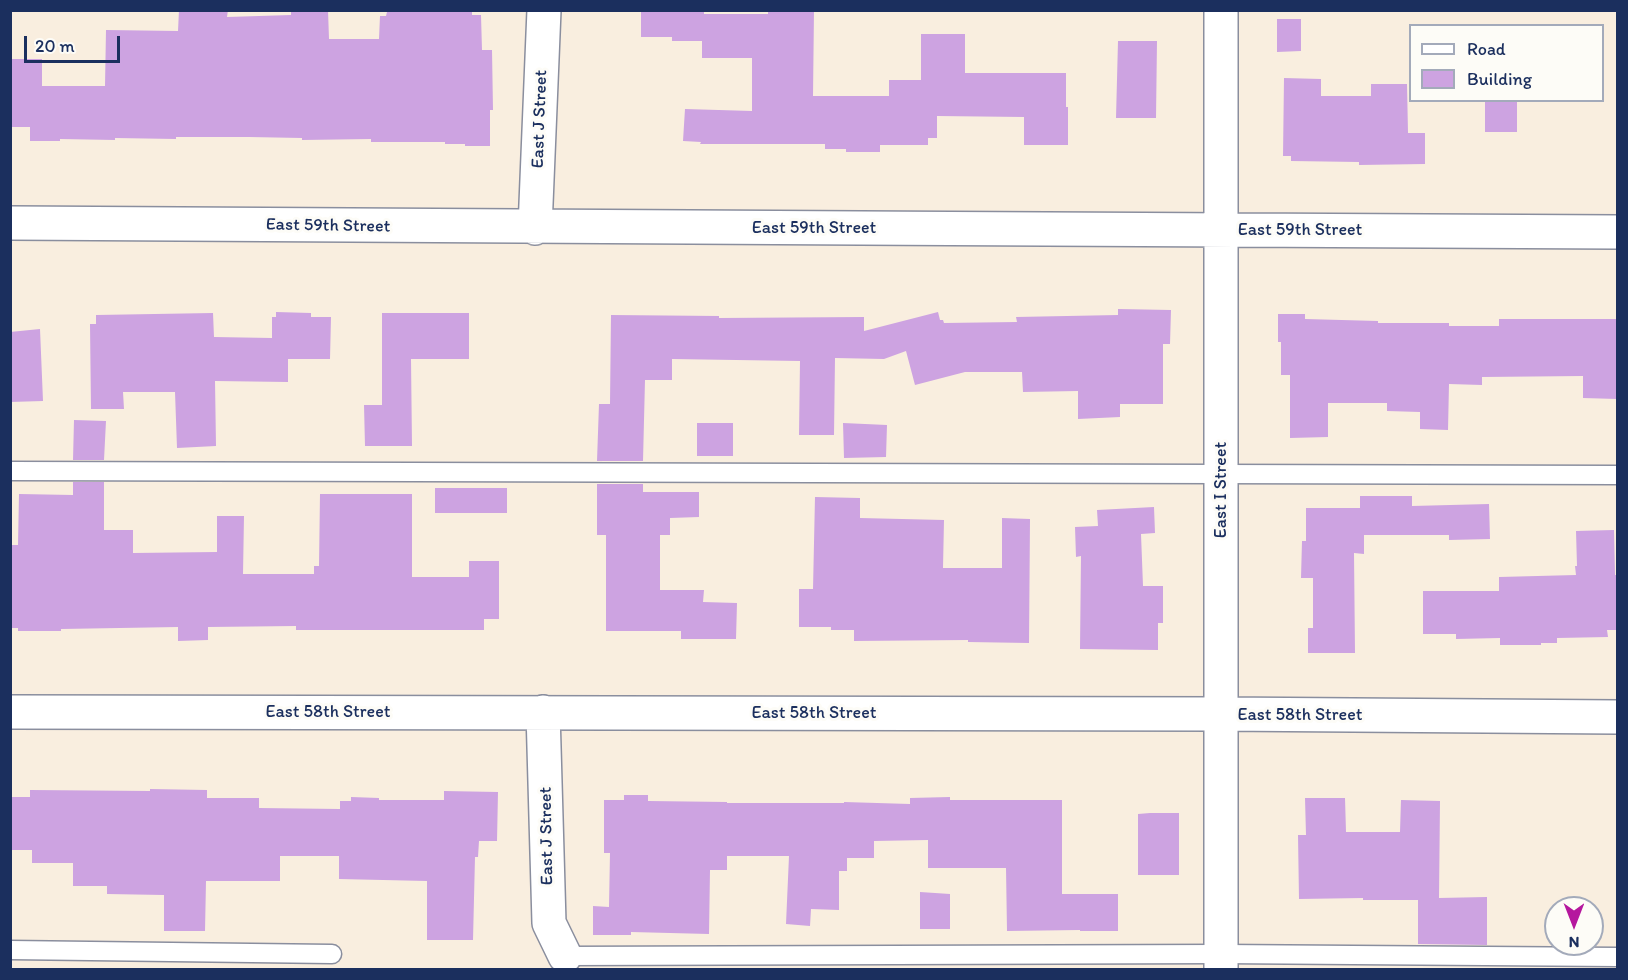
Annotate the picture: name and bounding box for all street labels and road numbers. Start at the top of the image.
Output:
street label: East J Street [527,69,553,169]
street label: East 59th Street [266,214,390,238]
street label: East 59th Street [752,217,876,239]
street label: East 59th Street [1238,219,1362,241]
street label: East I Street [1210,442,1232,538]
street label: East 58th Street [265,701,391,723]
street label: East 58th Street [751,702,877,724]
street label: East 58th Street [1237,704,1363,726]
street label: East J Street [535,787,559,885]

